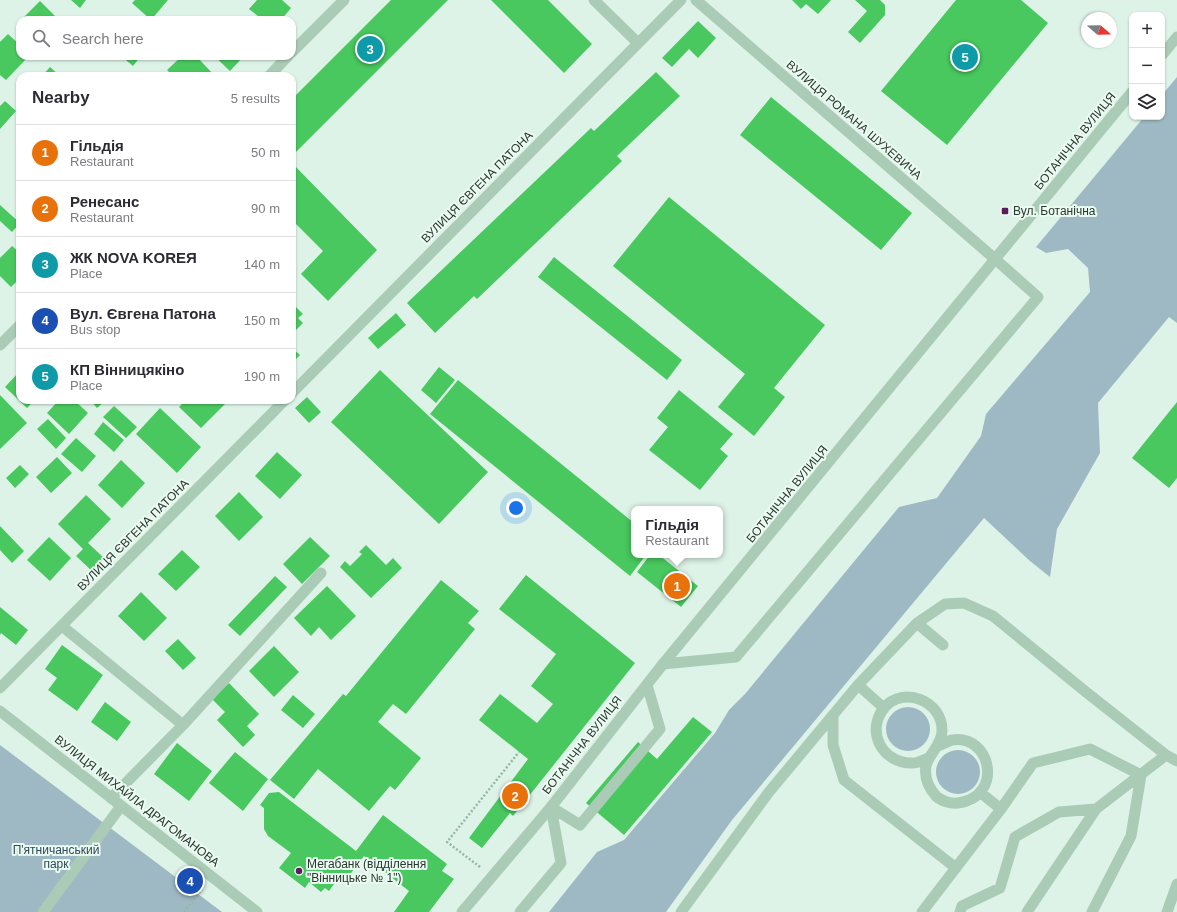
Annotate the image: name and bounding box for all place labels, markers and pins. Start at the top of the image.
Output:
pin: 3 [357,34,383,64]
pin: 5 [952,42,978,72]
place label: Вул. Ботанічна [1013,204,1096,218]
marker: Вул. Ботанічна [1000,206,1010,216]
pin: 1 [664,571,690,601]
pin: 2 [502,781,528,811]
place label: Мегабанк (відділення "Вінницьке № 1") [307,857,426,885]
pin: 4 [177,866,203,896]
marker: Мегабанк (відділення "Вінницьке № 1") [294,866,304,876]

